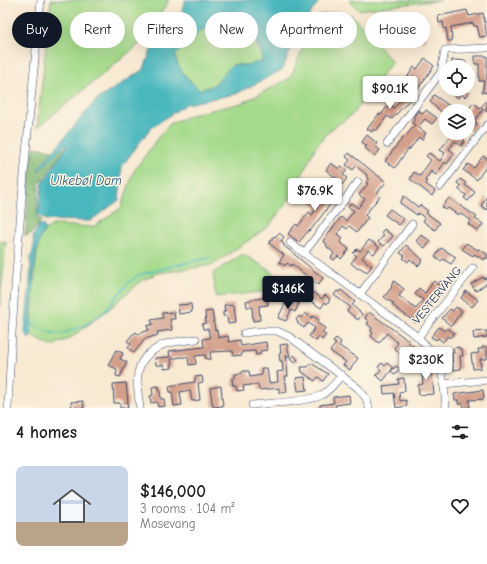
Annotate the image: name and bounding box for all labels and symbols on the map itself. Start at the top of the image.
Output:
pin: $90.1K [357,76,423,110]
water label: Ulkebøl Dam [50,173,122,188]
pin: $76.9K [282,178,348,212]
street label: VESTERVANG [410,263,465,327]
pin: $146K [260,276,316,310]
pin: $230K [398,347,454,381]

